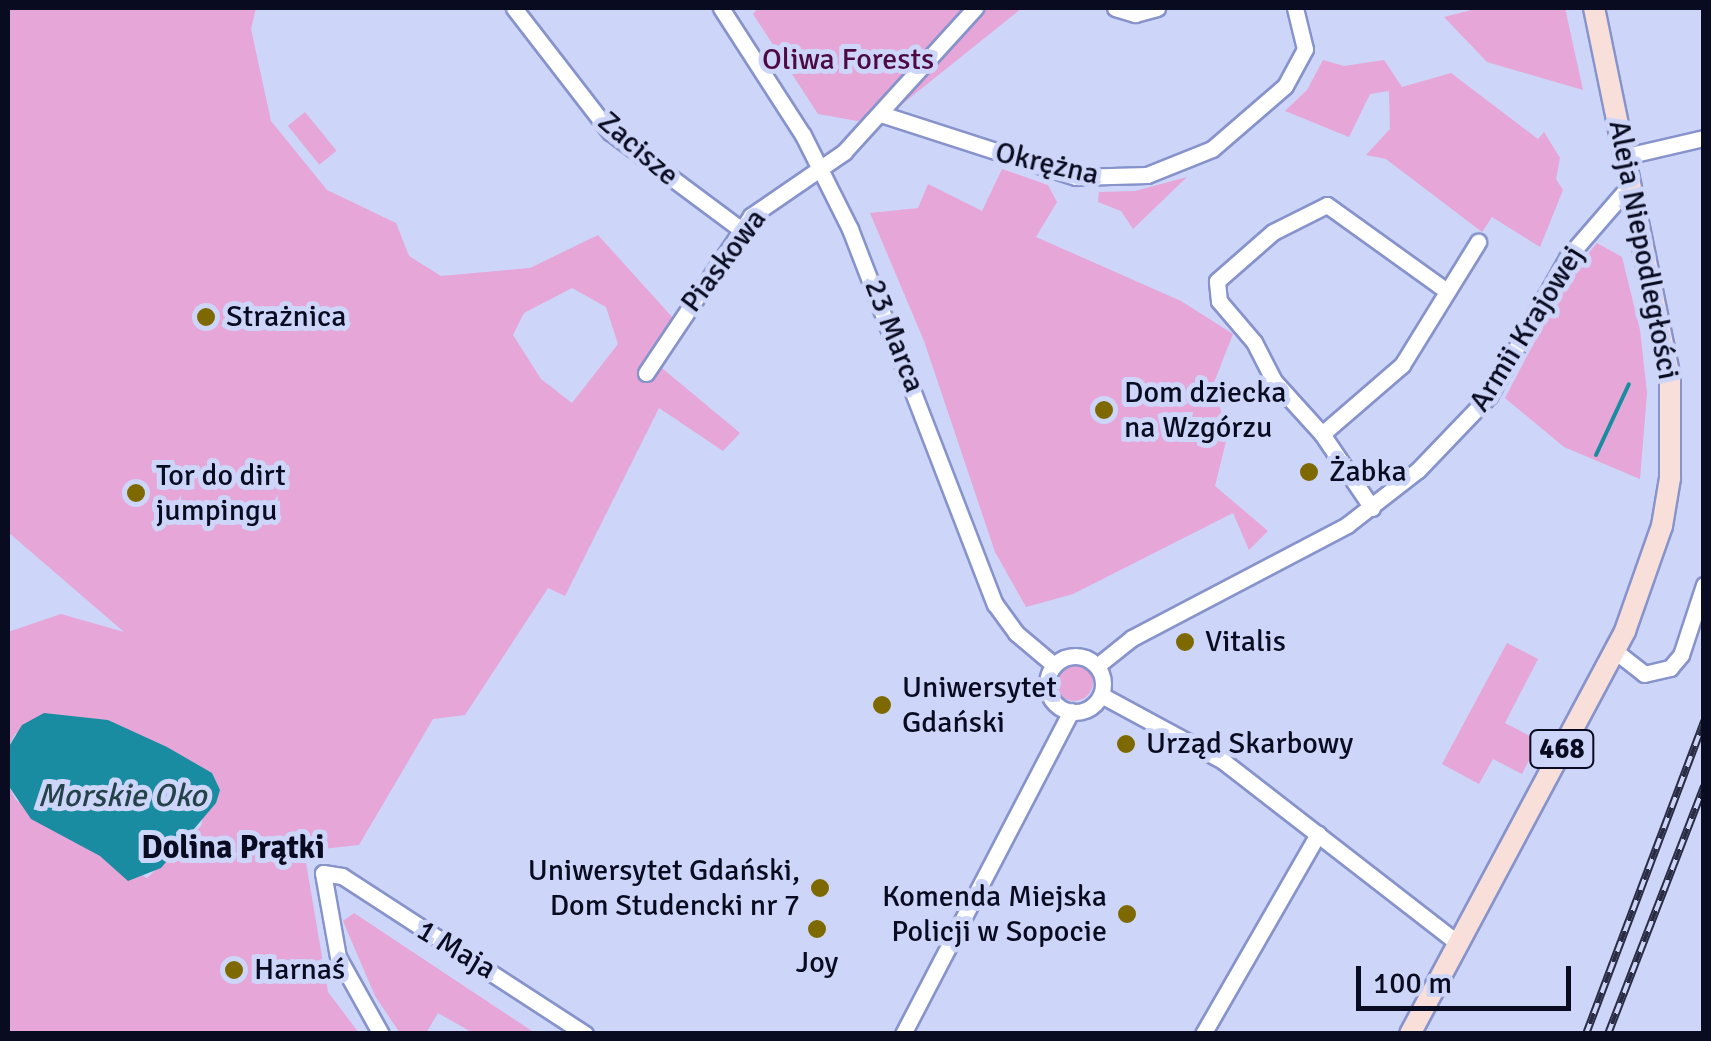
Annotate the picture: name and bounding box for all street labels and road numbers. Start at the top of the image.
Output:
street label: Zacisze [590,104,686,194]
street label: Aleja Niepodległości [1600,117,1686,383]
street label: Okrężna [992,135,1102,193]
street label: Piaskowa [674,202,774,320]
street label: Armii Krajowej [1462,240,1592,418]
street label: 23 Marca [856,274,932,398]
road number: 468 [1527,726,1597,772]
street label: 1 Maja [410,912,502,988]

